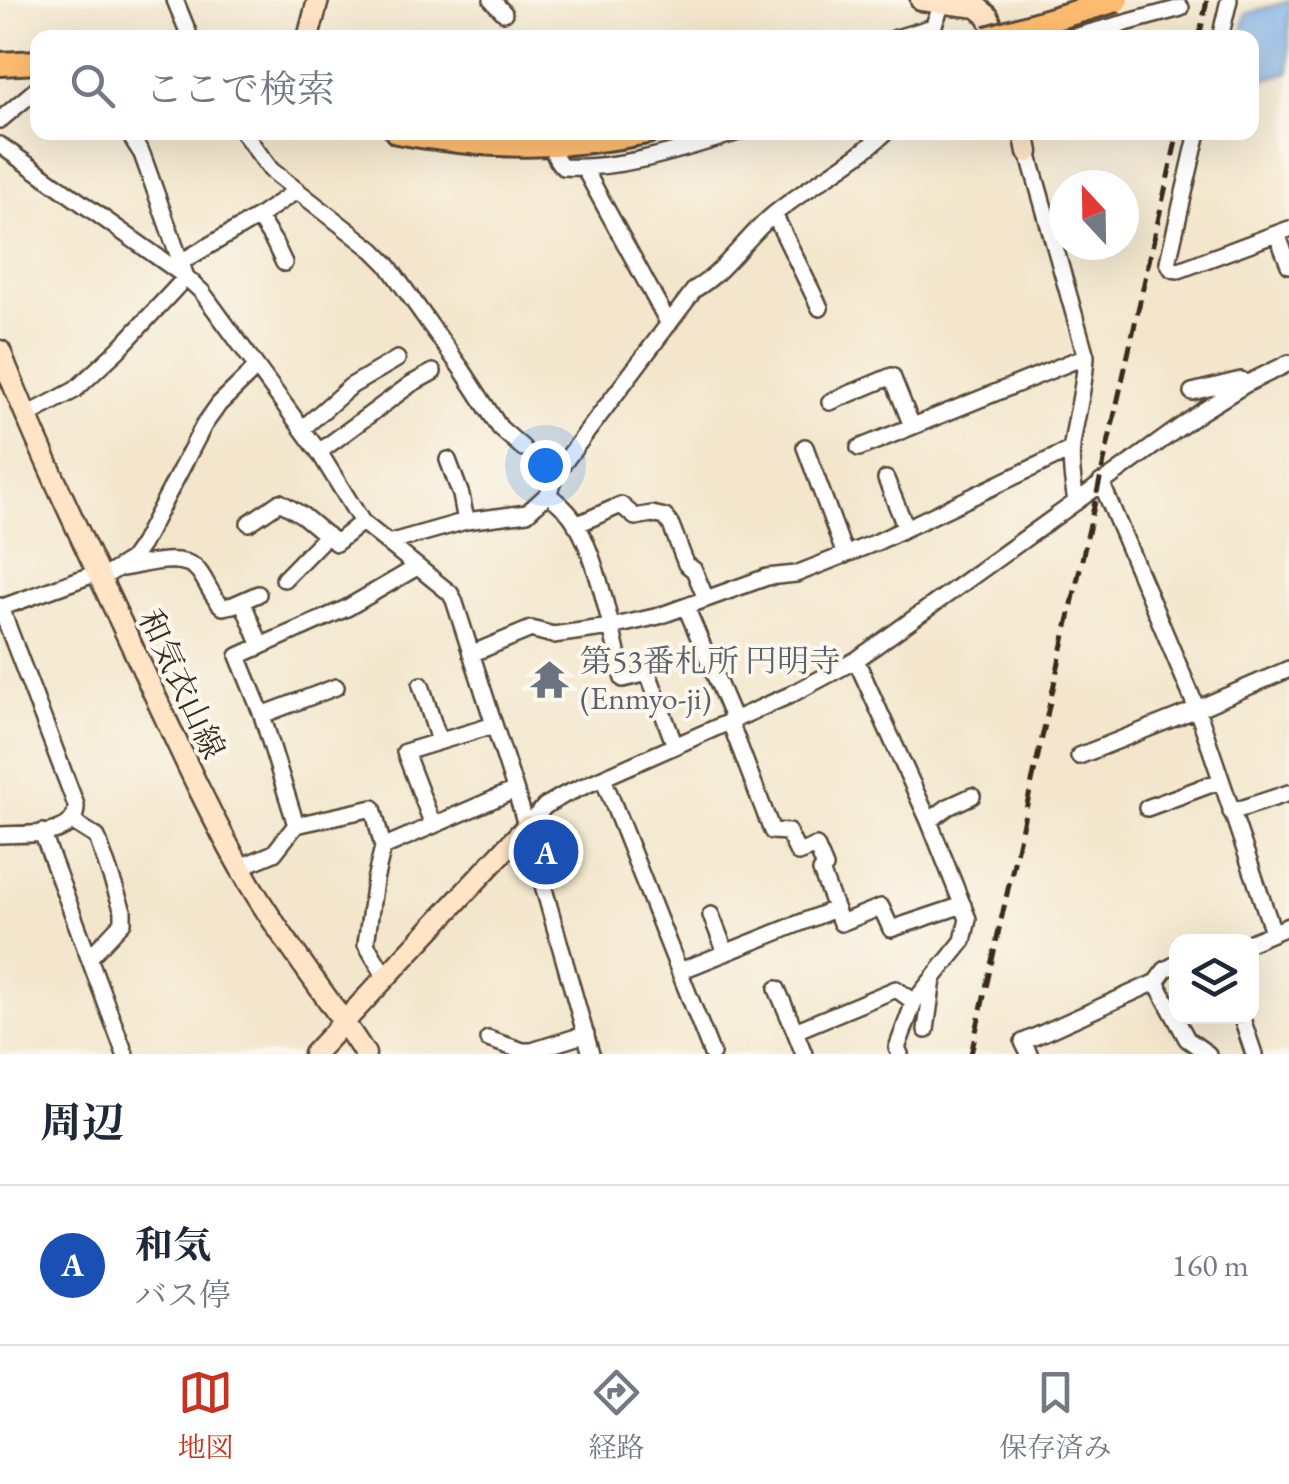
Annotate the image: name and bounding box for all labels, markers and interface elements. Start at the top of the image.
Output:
search box [30,30,1259,140]
icon: search [65,58,120,113]
text: ここで検索 [145,64,335,113]
north arrow [1049,170,1139,260]
your location [520,440,571,491]
street label: 和気衣山線 [129,603,235,765]
place label: 第53番札所 円明寺 (Enmyo-ji) [580,640,841,719]
temple icon: 第53番札所 円明寺 (Enmyo-ji) [529,658,571,700]
pin: A [514,814,578,890]
map controls [1169,934,1259,1024]
button: layers [1169,934,1259,1024]
text: 周辺 [40,1095,124,1150]
text: 和気 [135,1220,211,1269]
text: A [61,1244,84,1286]
text: 160 m [1172,1244,1249,1286]
text: バス停 [135,1274,231,1316]
tab: 地図 [177,1365,234,1465]
tab: 経路 [588,1365,645,1465]
tab: 保存済み [999,1365,1112,1465]

